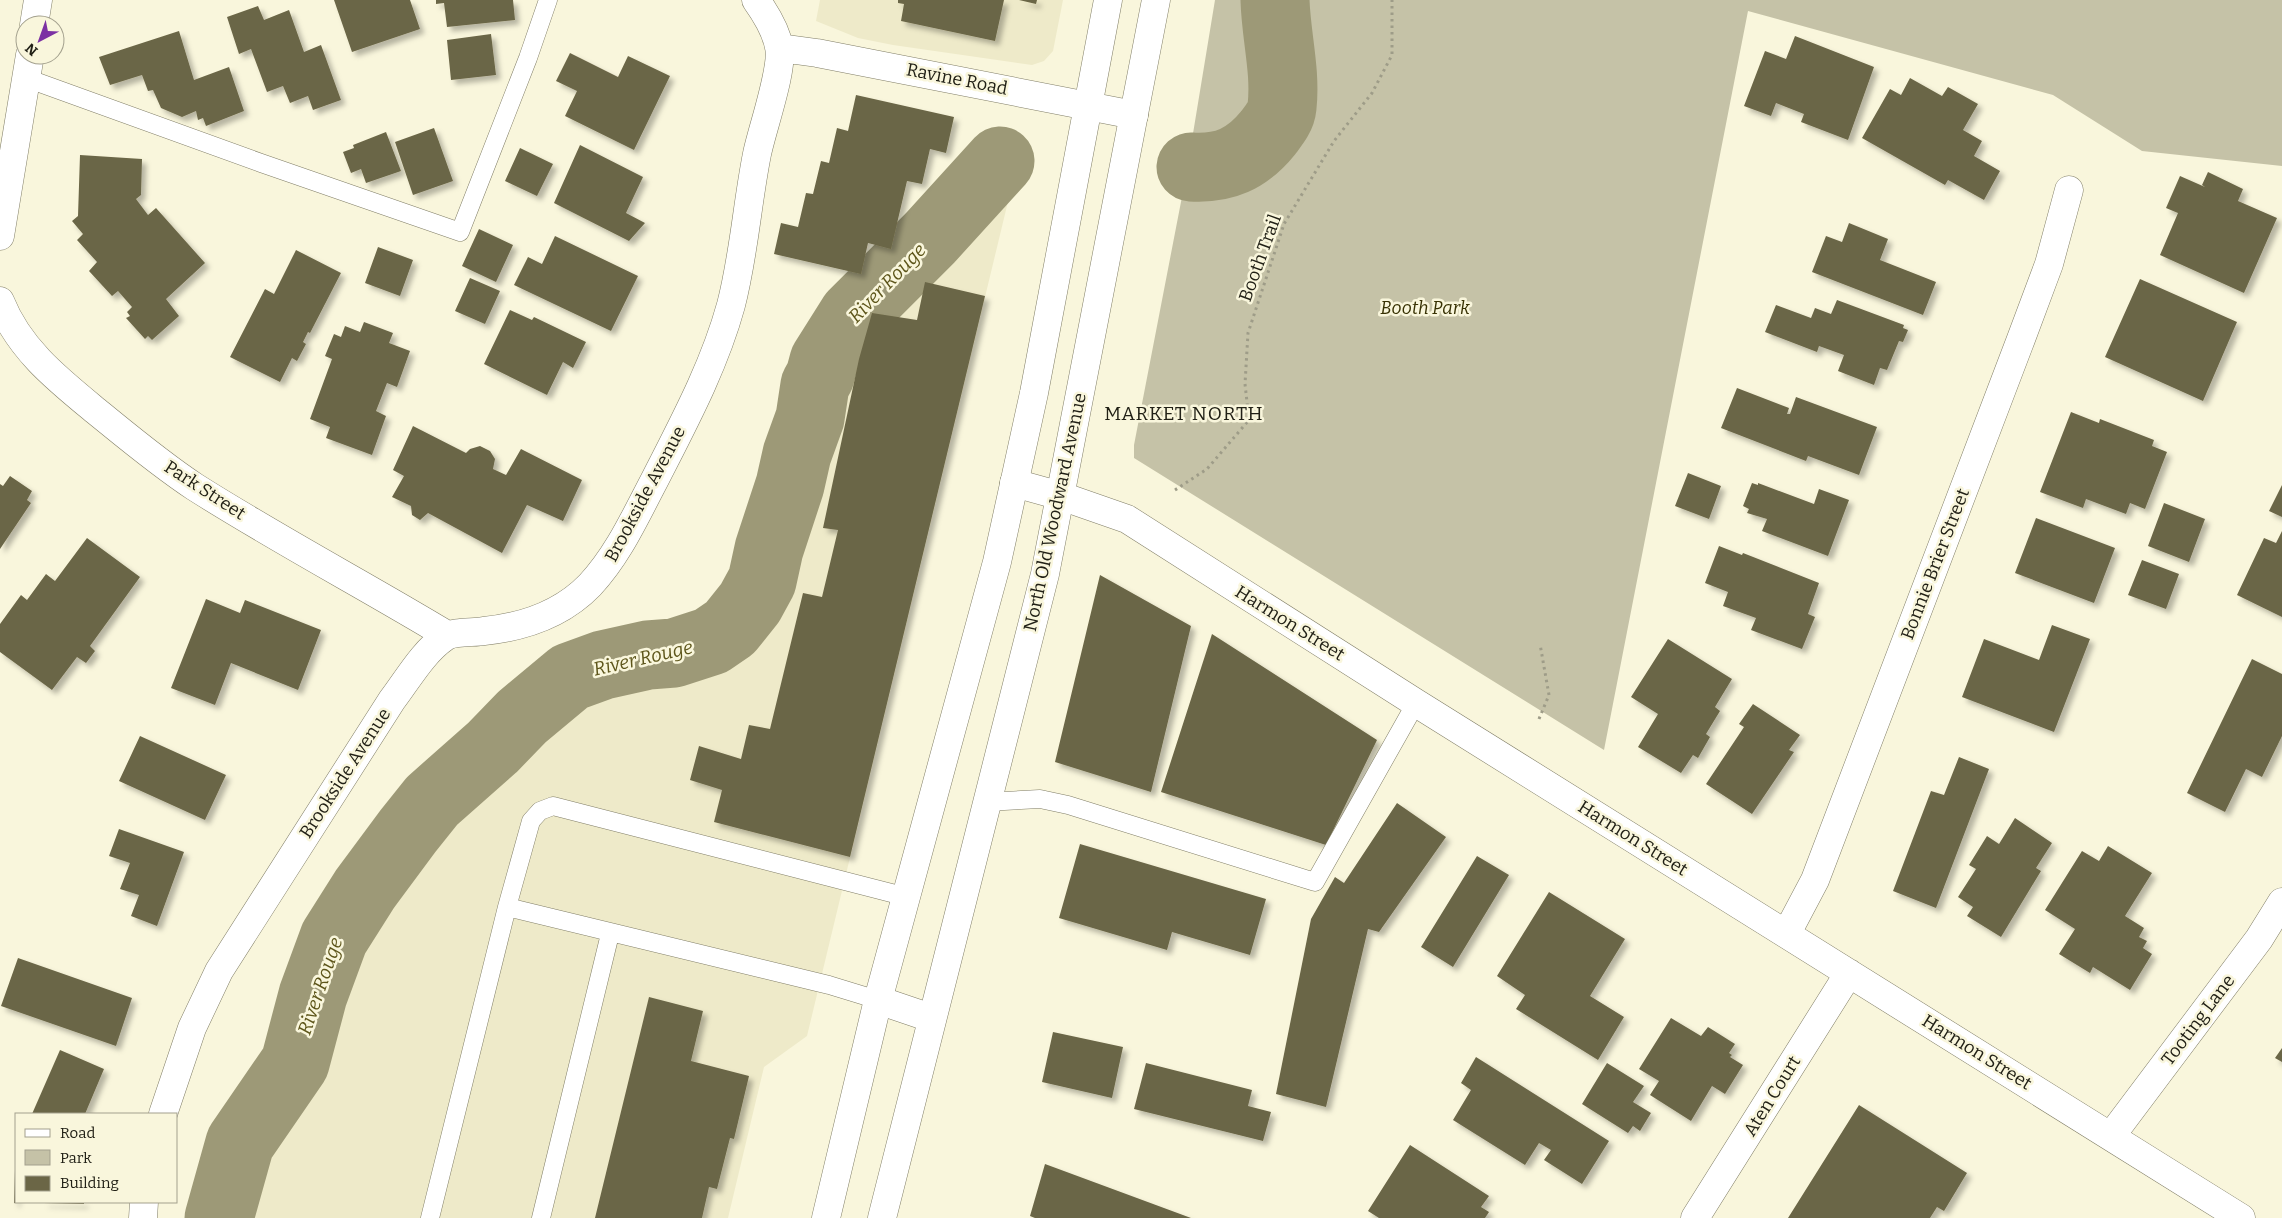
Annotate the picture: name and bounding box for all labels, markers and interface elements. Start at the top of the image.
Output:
north arrow [15,15,65,65]
text: N [22,39,41,59]
street label: Ravine Road [904,58,1010,100]
street label: Booth Trail [1234,211,1286,305]
water label: River Rouge [844,238,931,327]
park label: Booth Park [1380,297,1470,319]
street label: North Old Woodward Avenue [1019,391,1091,633]
district label: MARKET NORTH [1104,402,1264,425]
street label: Brookside Avenue [600,422,690,566]
street label: Park Street [160,456,250,525]
street label: Bonnie Brier Street [1896,485,1974,643]
street label: Harmon Street [1231,581,1349,666]
water label: River Rouge [591,635,695,681]
street label: Brookside Avenue [295,704,395,842]
street label: Harmon Street [1574,796,1692,881]
water label: River Rouge [293,934,348,1038]
street label: Tooting Lane [2157,970,2239,1070]
street label: Harmon Street [1918,1010,2036,1095]
street label: Aten Court [1739,1051,1806,1140]
legend [15,1113,178,1203]
text: Road [60,1124,95,1142]
text: Park [60,1149,92,1167]
text: Building [60,1174,119,1192]

